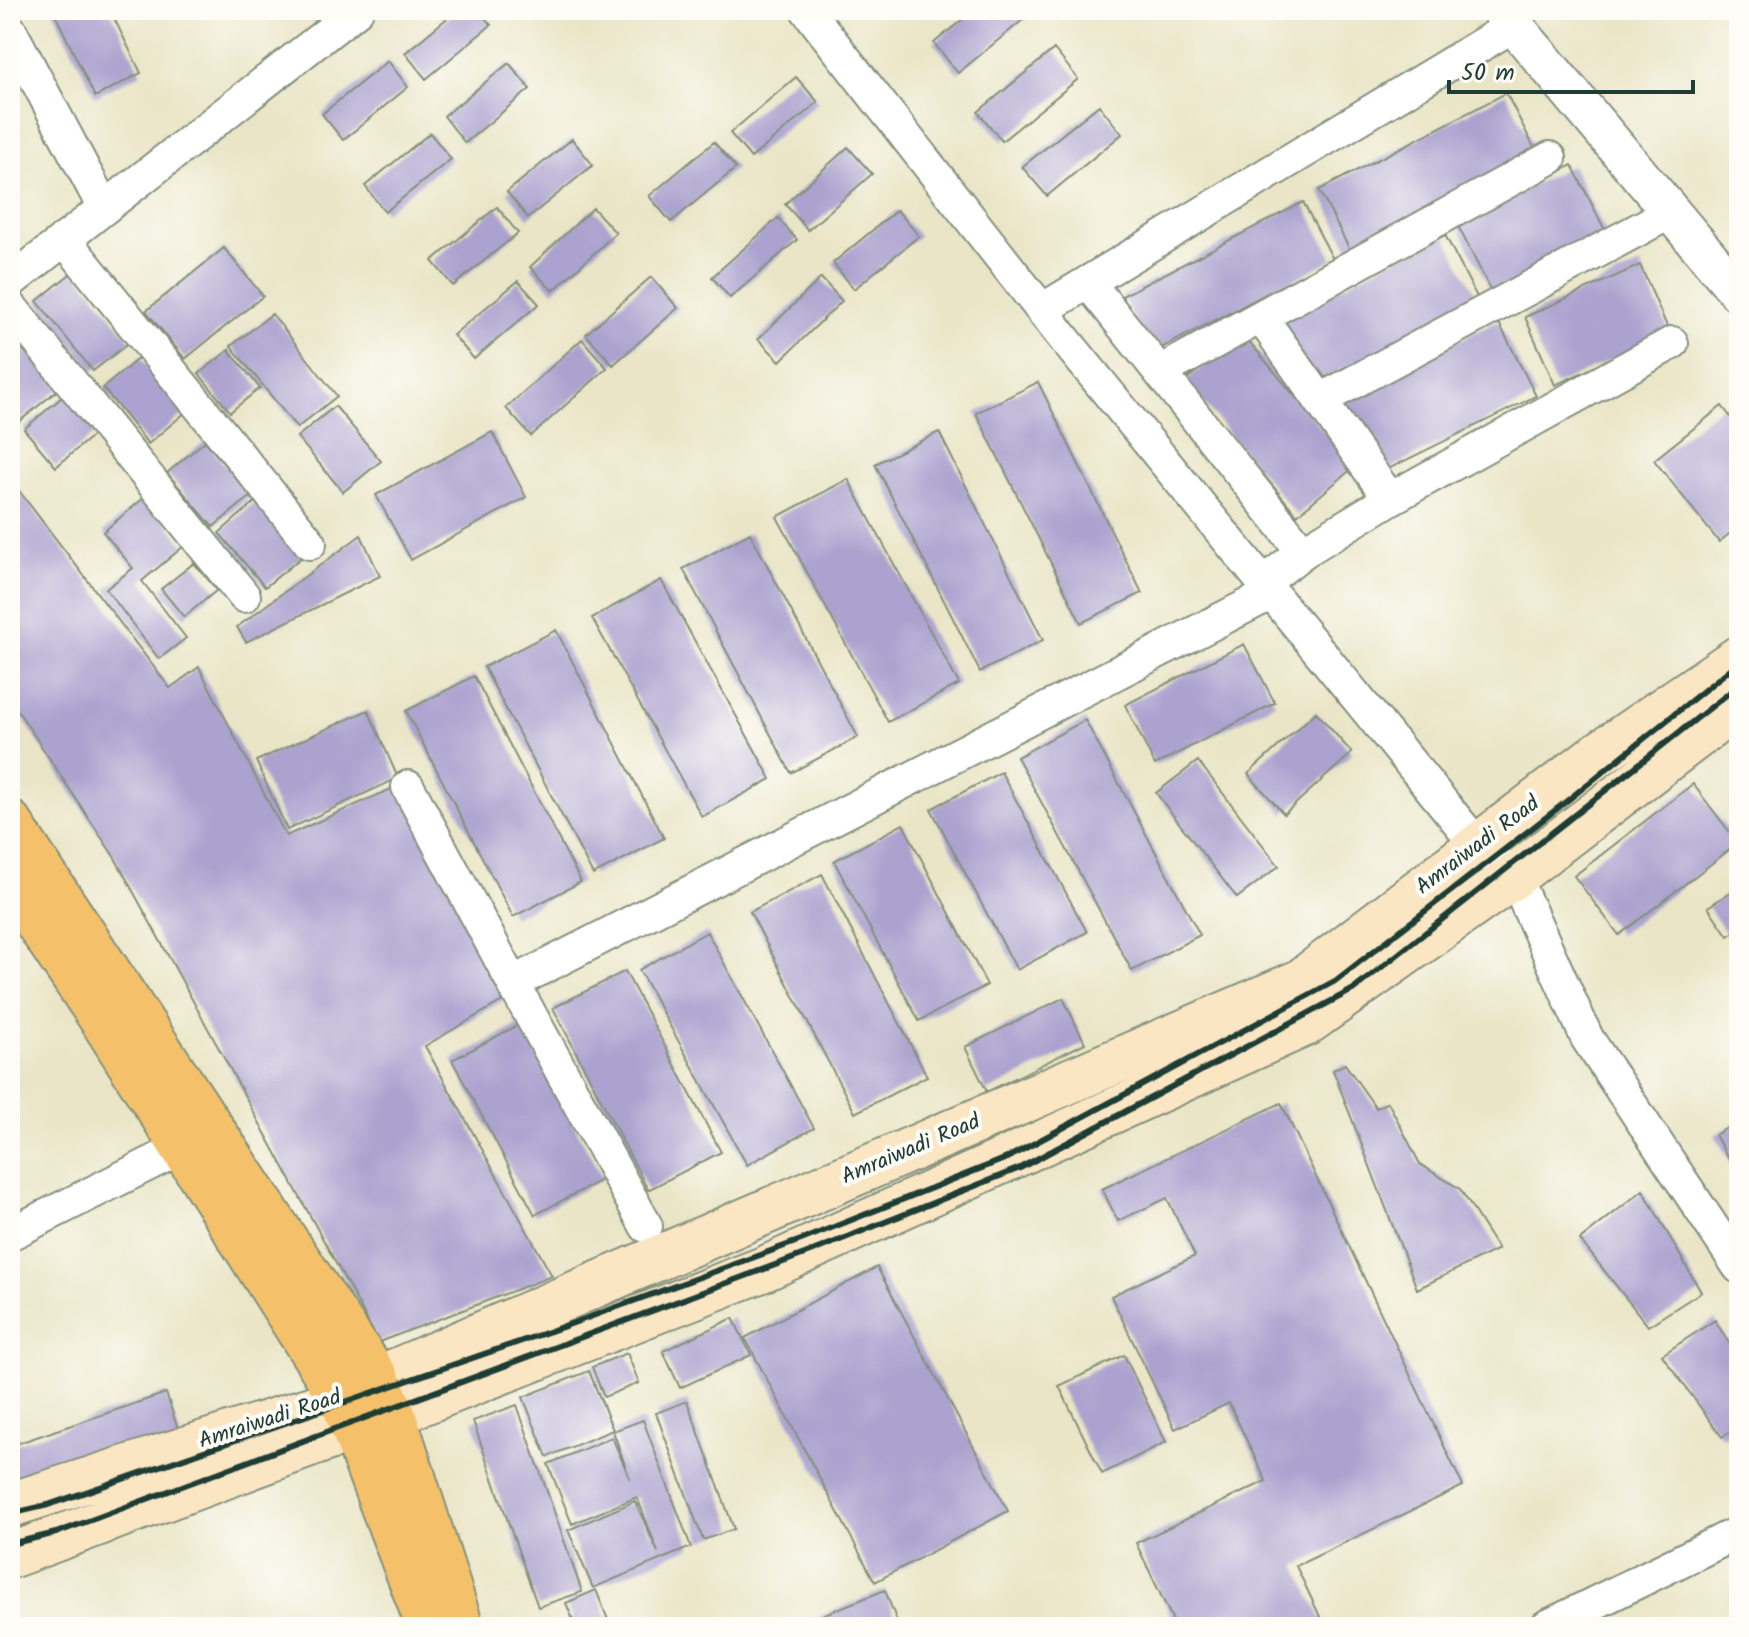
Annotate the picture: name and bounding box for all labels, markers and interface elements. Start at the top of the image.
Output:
scale bar [1449,44,1693,94]
text: 50 m [1461,54,1515,93]
street label: Amraiwadi Road [1408,787,1548,905]
street label: Amraiwadi Road [836,1105,987,1195]
street label: Amraiwadi Road [194,1380,347,1460]

